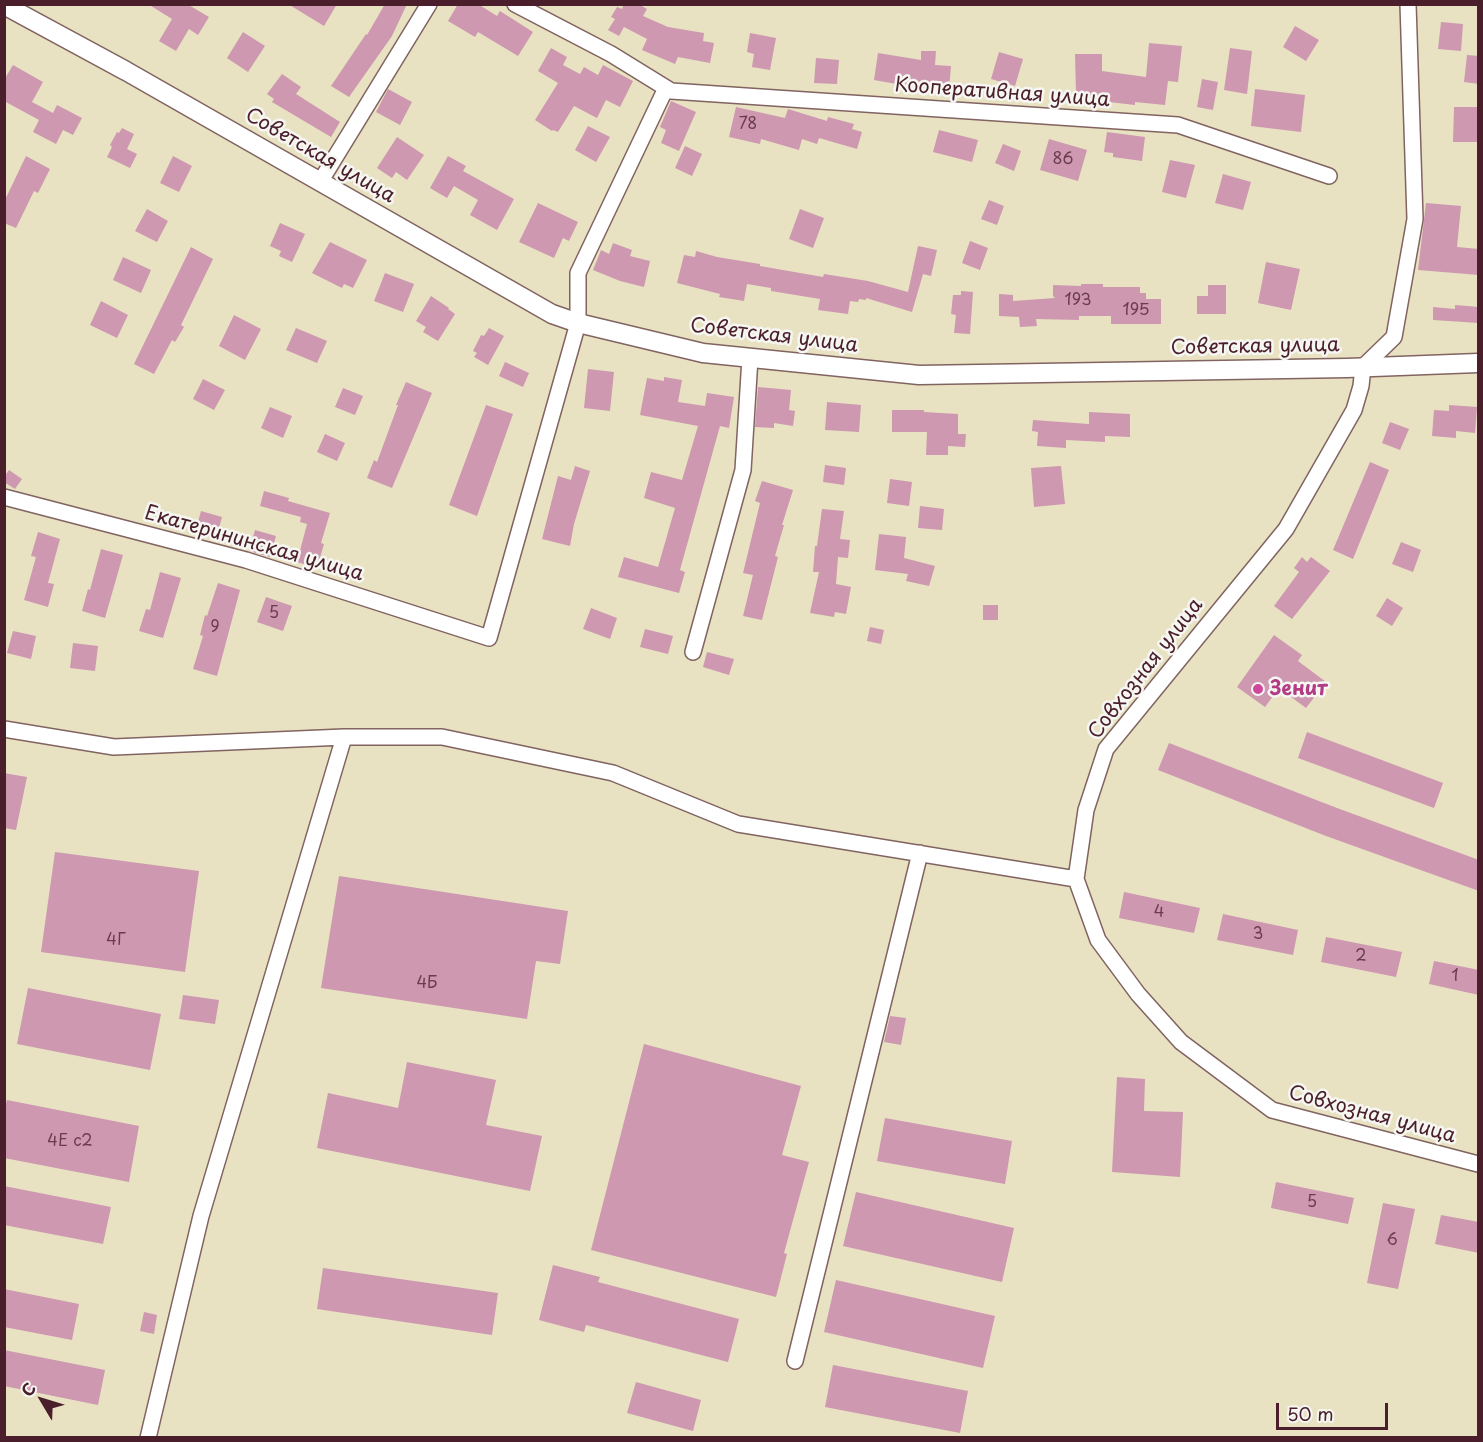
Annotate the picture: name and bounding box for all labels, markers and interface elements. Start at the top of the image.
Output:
street label: Кооперативная улица [894,74,1110,112]
street label: Советская улица [241,103,399,209]
house number: 78 [739,115,757,135]
house number: 86 [1053,150,1073,170]
house number: 193 [1064,291,1092,311]
house number: 195 [1123,301,1149,321]
street label: Советская улица [689,314,859,358]
street label: Советская улица [1170,334,1340,360]
street label: Екатерининская улица [142,501,366,587]
street label: Совхозная улица [1084,594,1208,744]
house number: 5 [269,604,279,624]
house number: 9 [210,618,220,638]
place label: Зенит [1270,677,1328,701]
marker: Зенит [1251,682,1265,696]
house number: 4 [1154,903,1164,923]
house number: 3 [1253,925,1263,945]
house number: 4Г [106,931,126,951]
house number: 2 [1355,947,1367,967]
house number: 1 [1451,967,1459,987]
house number: 4Б [417,974,437,994]
street label: Совхозная улица [1286,1081,1458,1149]
house number: 4Е с2 [47,1132,93,1152]
house number: 5 [1307,1193,1317,1213]
house number: 6 [1386,1231,1398,1251]
north arrow [12,1370,72,1430]
text: С [15,1377,41,1401]
scale bar [1279,1391,1392,1429]
text: 50 m [1287,1400,1334,1427]

